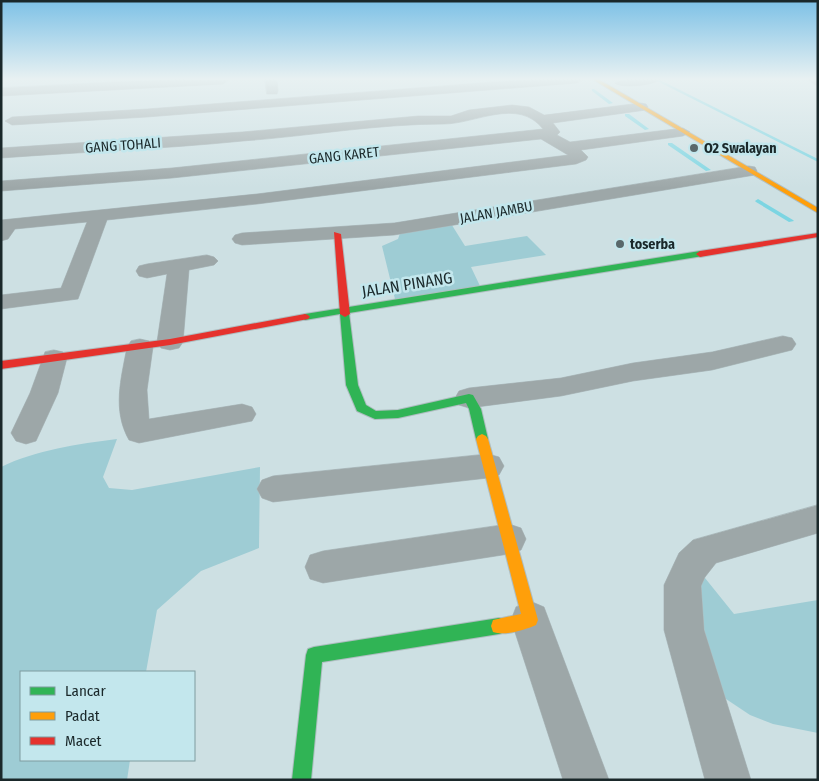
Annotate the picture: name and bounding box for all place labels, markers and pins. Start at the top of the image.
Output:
place label: O2 Swalayan [704,140,777,157]
marker: O2 Swalayan [688,142,700,154]
place label: toserba [630,236,675,253]
marker: toserba [614,238,626,250]

